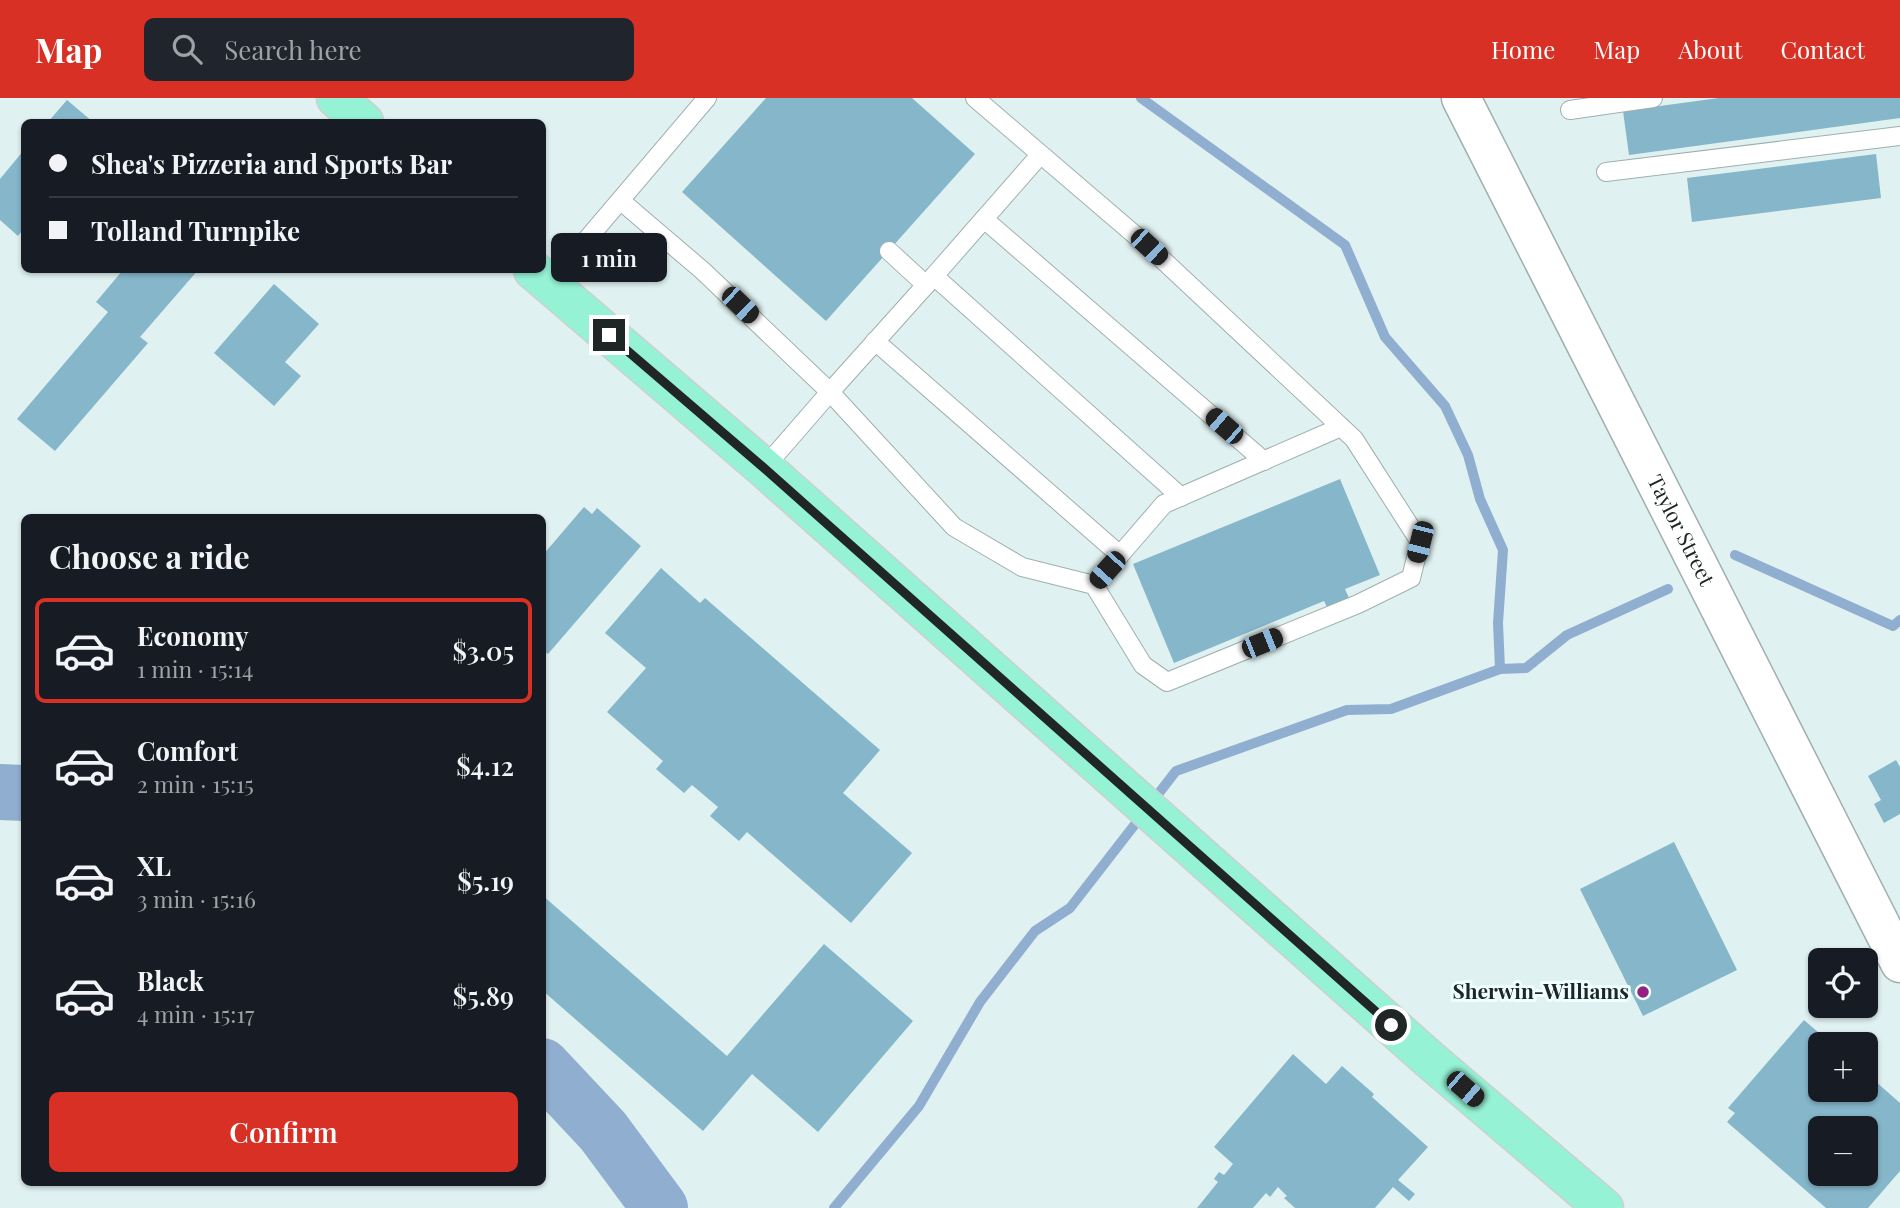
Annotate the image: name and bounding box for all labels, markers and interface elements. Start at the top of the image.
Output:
search box [144,18,634,81]
text: Map [35,27,102,71]
icon: search [168,30,206,68]
text: Search here [224,32,362,67]
text: Home [1491,33,1555,65]
text: Map [1593,33,1640,65]
text: About [1678,33,1742,65]
text: Contact [1780,33,1865,65]
text: Shea's Pizzeria and Sports Bar [91,146,452,181]
text: Tolland Turnpike [91,213,300,248]
car [1127,225,1172,269]
callout: 1 min [551,233,667,282]
text: 1 min [581,242,637,273]
car [718,283,763,327]
route end [593,319,625,351]
car [1202,404,1247,448]
street label: Taylor Street [1642,469,1722,590]
car [1405,519,1436,565]
text: Choose a ride [49,534,250,577]
car [1086,547,1129,593]
text: Economy [137,618,248,653]
icon: car [53,619,116,682]
car [1239,625,1286,661]
text: $3.05 [453,633,514,668]
text: 1 min · 15:14 [137,653,253,684]
text: Comfort [137,733,238,768]
icon: car [53,734,116,797]
text: $4.12 [456,748,514,783]
text: 2 min · 15:15 [137,768,254,799]
text: XL [137,848,171,883]
icon: car [53,849,116,912]
text: $5.19 [457,863,514,898]
text: 3 min · 15:16 [137,883,256,914]
map controls [1808,948,1878,1186]
button: locate [1808,948,1878,1018]
text: Black [137,963,204,998]
icon: car [53,964,116,1027]
place label: Sherwin-Williams [1453,976,1629,1004]
text: $5.89 [453,978,514,1013]
marker: Sherwin-Williams [1635,984,1651,1000]
text: 4 min · 15:17 [137,998,254,1029]
route start [1375,1009,1407,1041]
button: + [1808,1032,1878,1102]
car [1443,1067,1488,1111]
button: Confirm [49,1092,518,1172]
button: − [1808,1116,1878,1186]

